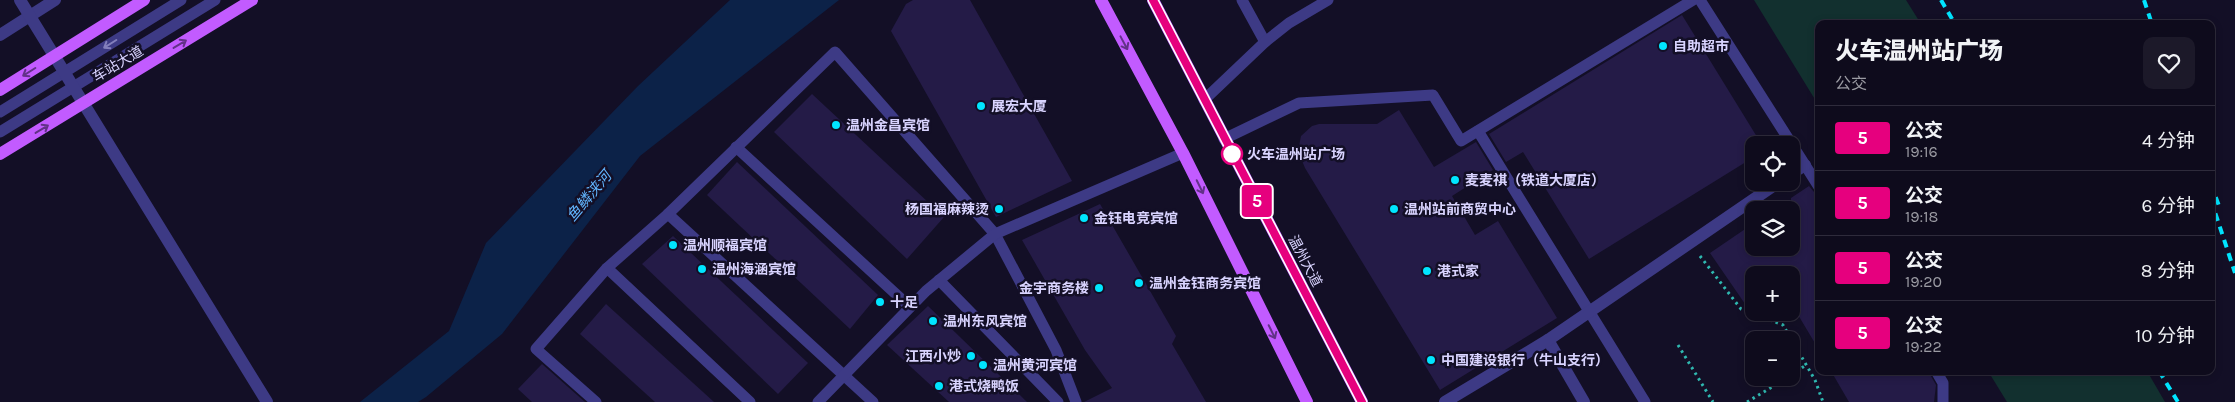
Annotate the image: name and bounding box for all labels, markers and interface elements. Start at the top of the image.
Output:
one-way arrow [1120,35,1129,50]
text: 火车温州站广场 [1835,37,2003,65]
button: heart [2143,37,2195,89]
one-way arrow [173,38,187,48]
place label: 自助超市 [1673,38,1729,55]
one-way arrow [103,40,117,50]
marker: 自助超市 [1657,40,1669,52]
street label: 车站大道 [90,42,146,86]
one-way arrow [22,68,36,78]
text: 公交 [1835,74,1867,93]
place label: 展宏大厦 [991,98,1047,115]
marker: 展宏大厦 [975,100,987,112]
place label: 温州金昌宾馆 [846,117,930,134]
marker: 温州金昌宾馆 [830,119,842,131]
text: 公交 [1905,120,1943,142]
one-way arrow [34,123,48,133]
text: 5 [1857,127,1868,149]
text: 4 分钟 [2142,130,2195,152]
map controls [1745,136,1800,386]
button: locate [1745,136,1800,191]
text: 19:16 [1905,142,1938,161]
marker: 火车温州站广场 [1221,143,1243,165]
place label: 火车温州站广场 [1247,146,1345,163]
water label: 鱼鳞浃河 [563,165,617,225]
place label: 麦麦祺（铁道大厦店） [1465,172,1605,189]
marker: 麦麦祺（铁道大厦店） [1449,174,1461,186]
one-way arrow [1195,179,1205,194]
line badge: 5 [1241,185,1273,217]
text: 公交 [1905,185,1943,207]
text: 5 [1252,190,1262,212]
text: 5 [1857,192,1868,214]
text: 6 分钟 [2142,195,2195,217]
place label: 杨国福麻辣烫 [905,201,989,218]
place label: 温州站前商贸中心 [1404,201,1516,218]
button: layers [1745,201,1800,256]
marker: 杨国福麻辣烫 [993,203,1005,215]
marker: 温州站前商贸中心 [1388,203,1400,215]
text: 19:18 [1905,207,1938,226]
place label: 金钰电竞宾馆 [1094,210,1178,227]
marker: 金钰电竞宾馆 [1078,212,1090,224]
street label: 温州大道 [1284,232,1326,290]
place label: 温州顺福宾馆 [683,237,767,254]
marker: 温州顺福宾馆 [667,239,679,251]
text: 公交 [1905,250,1943,272]
text: 5 [1857,257,1868,279]
text: 8 分钟 [2141,260,2195,282]
place label: 温州海涵宾馆 [712,261,796,278]
marker: 温州海涵宾馆 [696,263,708,275]
place label: 港式家 [1437,263,1479,280]
marker: 港式家 [1421,265,1433,277]
button: + [1745,266,1800,321]
text: 19:20 [1905,272,1942,291]
place label: 温州金钰商务宾馆 [1149,275,1261,292]
marker: 温州金钰商务宾馆 [1133,277,1145,289]
place label: 金宇商务楼 [1019,280,1089,297]
marker: 金宇商务楼 [1093,282,1105,294]
place label: 十足 [890,294,918,311]
marker: 十足 [874,296,886,308]
place label: 温州东风宾馆 [943,313,1027,330]
marker: 温州东风宾馆 [927,315,939,327]
text: 公交 [1905,315,1943,337]
text: 5 [1857,322,1868,344]
one-way arrow [1268,324,1277,339]
text: 10 分钟 [2135,325,2195,347]
button: − [1745,331,1800,386]
text: 19:22 [1905,337,1942,356]
place label: 江西小炒 [905,348,961,365]
marker: 江西小炒 [965,350,977,362]
place label: 中国建设银行（牛山支行） [1441,352,1609,369]
marker: 中国建设银行（牛山支行） [1425,354,1437,366]
place label: 温州黄河宾馆 [993,357,1077,374]
marker: 温州黄河宾馆 [977,359,989,371]
place label: 港式烧鸭饭 [949,378,1019,395]
marker: 港式烧鸭饭 [933,380,945,392]

